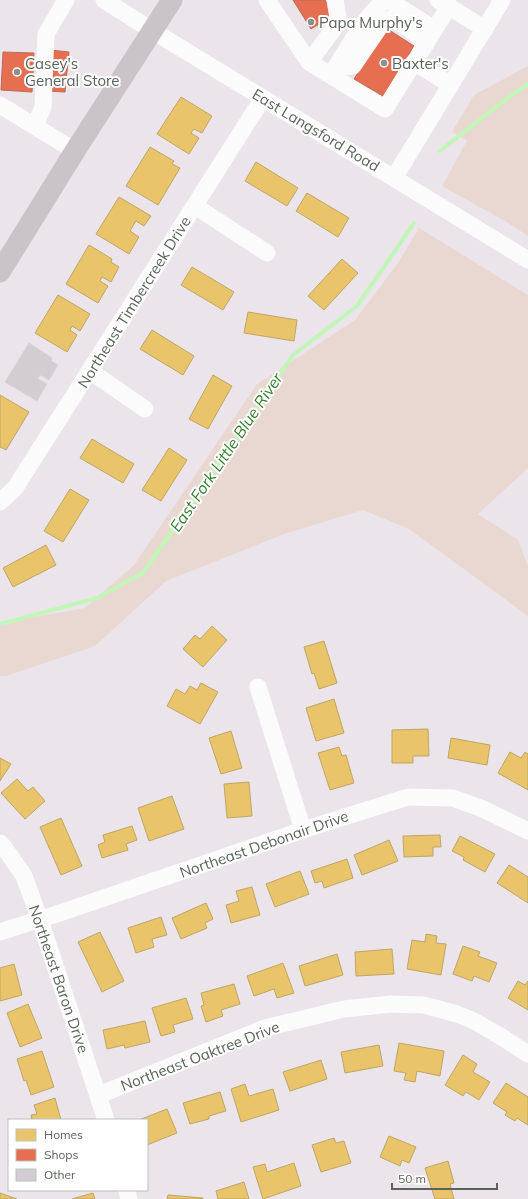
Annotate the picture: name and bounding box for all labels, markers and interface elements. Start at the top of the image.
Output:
place label: Papa Murphy's [319,13,423,32]
marker: Papa Murphy's [306,17,316,27]
place label: Casey's General Store [25,54,120,90]
place label: Baxter's [392,54,449,73]
marker: Baxter's [379,58,389,68]
marker: Casey's General Store [12,67,22,77]
street label: East Langsford Road [249,84,383,176]
street label: Northeast Timbercreek Drive [73,213,195,391]
water label: East Fork Little Blue River [165,368,287,535]
street label: Northeast Debonair Drive [177,806,351,882]
street label: Northeast Baron Drive [25,902,93,1056]
street label: Northeast Oaktree Drive [118,1017,282,1095]
legend [8,1119,148,1191]
text: Homes [44,1127,83,1142]
text: Shops [44,1147,79,1162]
scale bar [392,1165,497,1191]
text: Other [44,1167,76,1182]
text: 50 m [398,1171,426,1186]

